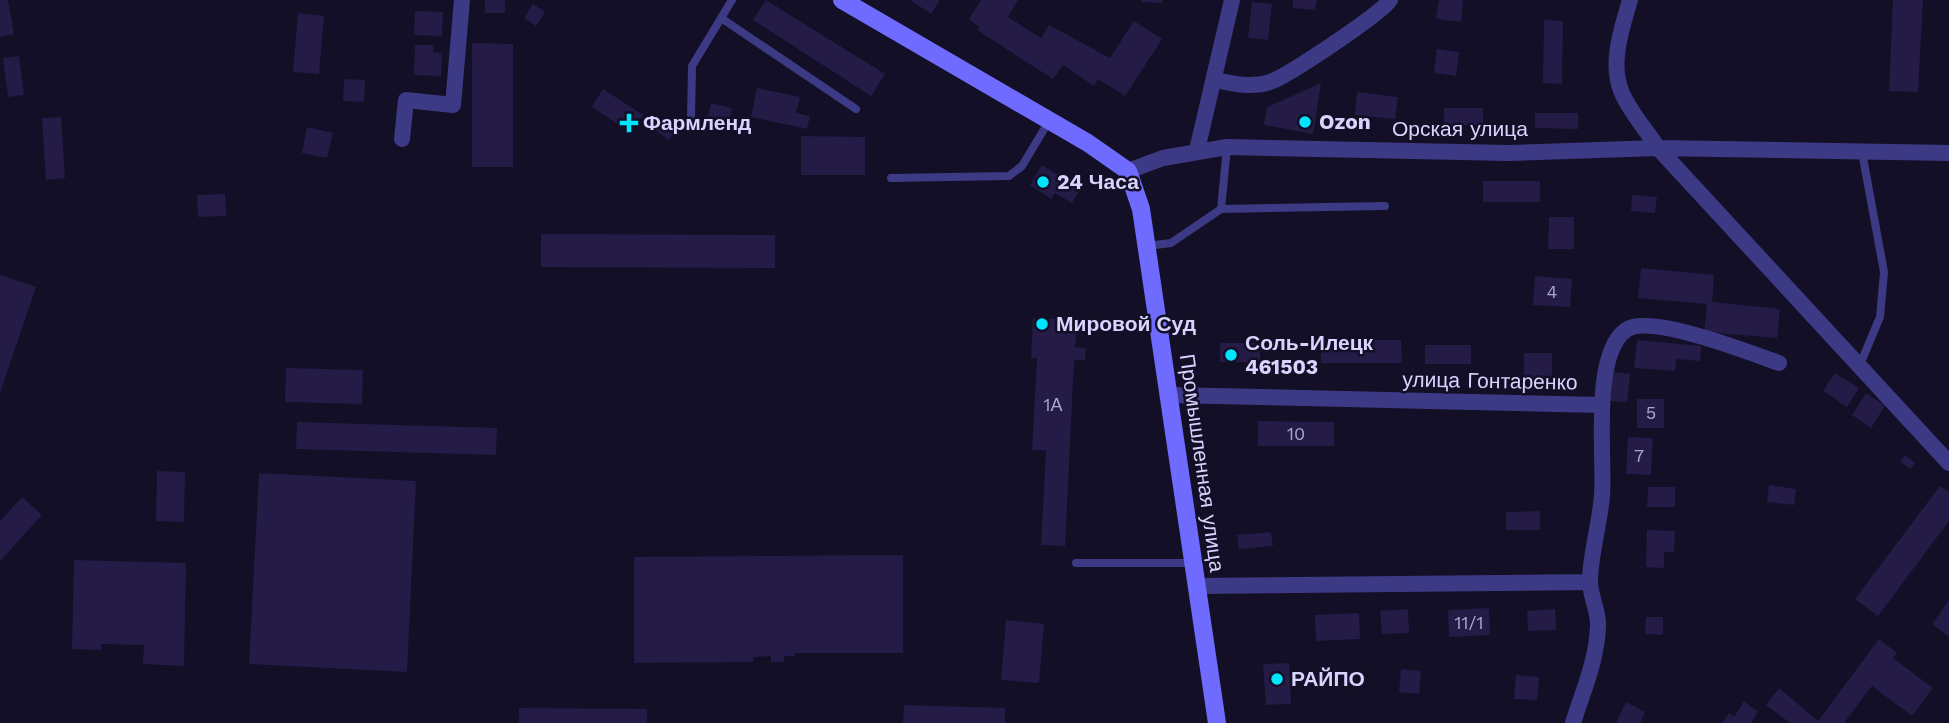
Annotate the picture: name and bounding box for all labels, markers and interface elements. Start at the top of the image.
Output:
place label: Ozon [1319,109,1371,134]
place label: Фармленд [643,110,751,135]
marker: Ozon [1297,114,1313,130]
marker: Фармленд [621,115,637,131]
street label: Орская улица [1392,116,1528,141]
place label: 24 Часа [1057,169,1139,194]
marker: 24 Часа [1035,174,1051,190]
house number: 4 [1547,281,1558,302]
place label: Мировой Суд [1056,311,1196,336]
marker: Мировой Суд [1034,316,1050,332]
place label: Соль-Илецк 461503 [1245,330,1374,379]
marker: Соль-Илецк 461503 [1223,347,1239,363]
street label: Промышленная улица [1175,352,1230,574]
street label: улица Гонтаренко [1402,366,1578,395]
house number: 1А [1043,394,1063,415]
house number: 5 [1646,402,1656,423]
house number: 10 [1287,423,1305,444]
house number: 7 [1634,445,1644,466]
house number: 11/1 [1455,612,1483,633]
place label: РАЙПО [1291,666,1365,691]
marker: РАЙПО [1269,671,1285,687]

